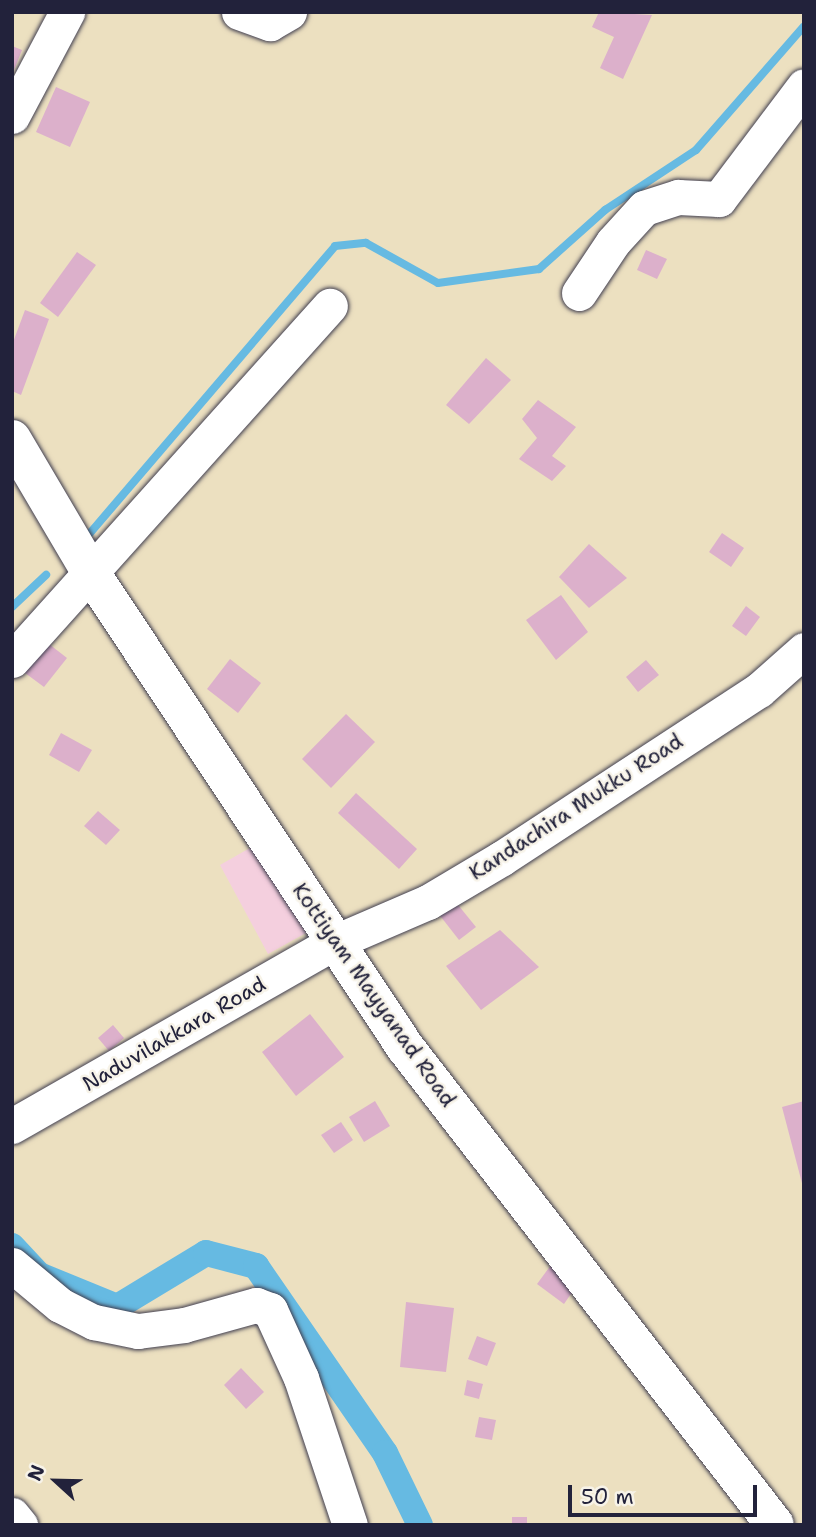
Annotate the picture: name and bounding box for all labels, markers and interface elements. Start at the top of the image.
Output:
street label: Kandachira Mukku Road [465,728,687,886]
street label: Kottiyam Mayyanad Road [287,878,461,1112]
street label: Naduvilakkara Road [78,971,270,1097]
north arrow [21,1446,91,1516]
text: N [22,1461,50,1485]
scale bar [571,1470,760,1514]
text: 50 m [581,1483,634,1511]

